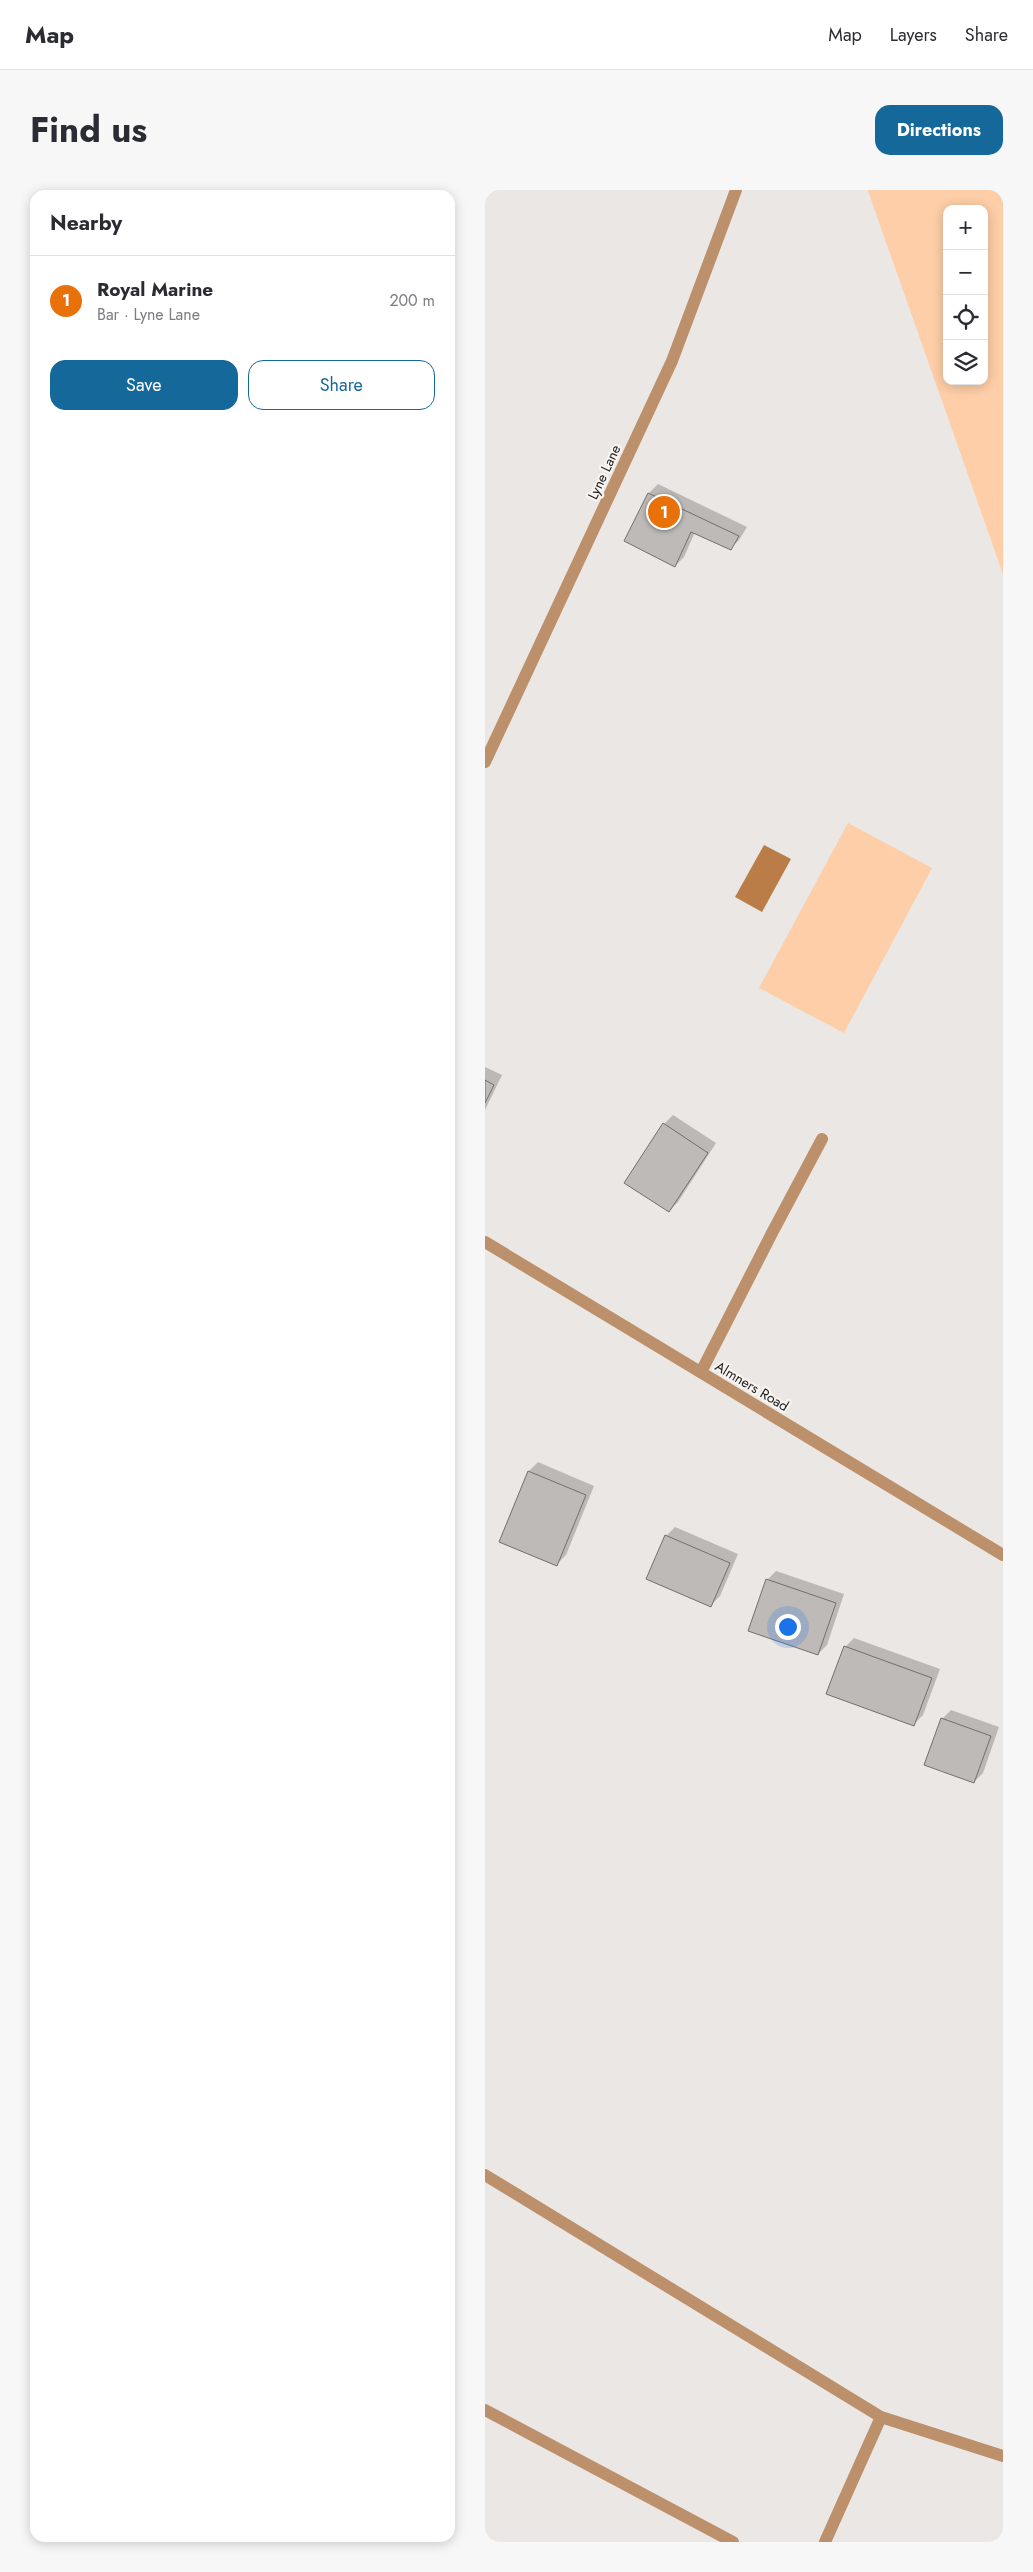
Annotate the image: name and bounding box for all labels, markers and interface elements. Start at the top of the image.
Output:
text: Map [25,17,74,52]
text: Map [828,22,862,48]
text: Layers [890,22,937,48]
text: Share [965,22,1008,48]
text: Find us [30,105,147,155]
button: Directions [875,105,1003,155]
map controls [943,205,988,385]
button: + [943,205,988,250]
text: Nearby [50,208,122,238]
button: − [943,250,988,295]
text: Royal Marine [97,276,213,303]
text: 1 [62,289,70,312]
text: 200 m [389,289,435,312]
button: locate [943,295,988,340]
text: Bar · Lyne Lane [97,303,200,326]
button: layers [943,340,988,385]
button: Save [50,360,238,410]
button: Share [248,360,435,410]
street label: Lyne Lane [583,441,625,503]
pin: 1 [648,493,680,531]
street label: Almners Road [711,1356,793,1416]
your location [775,1614,801,1640]

